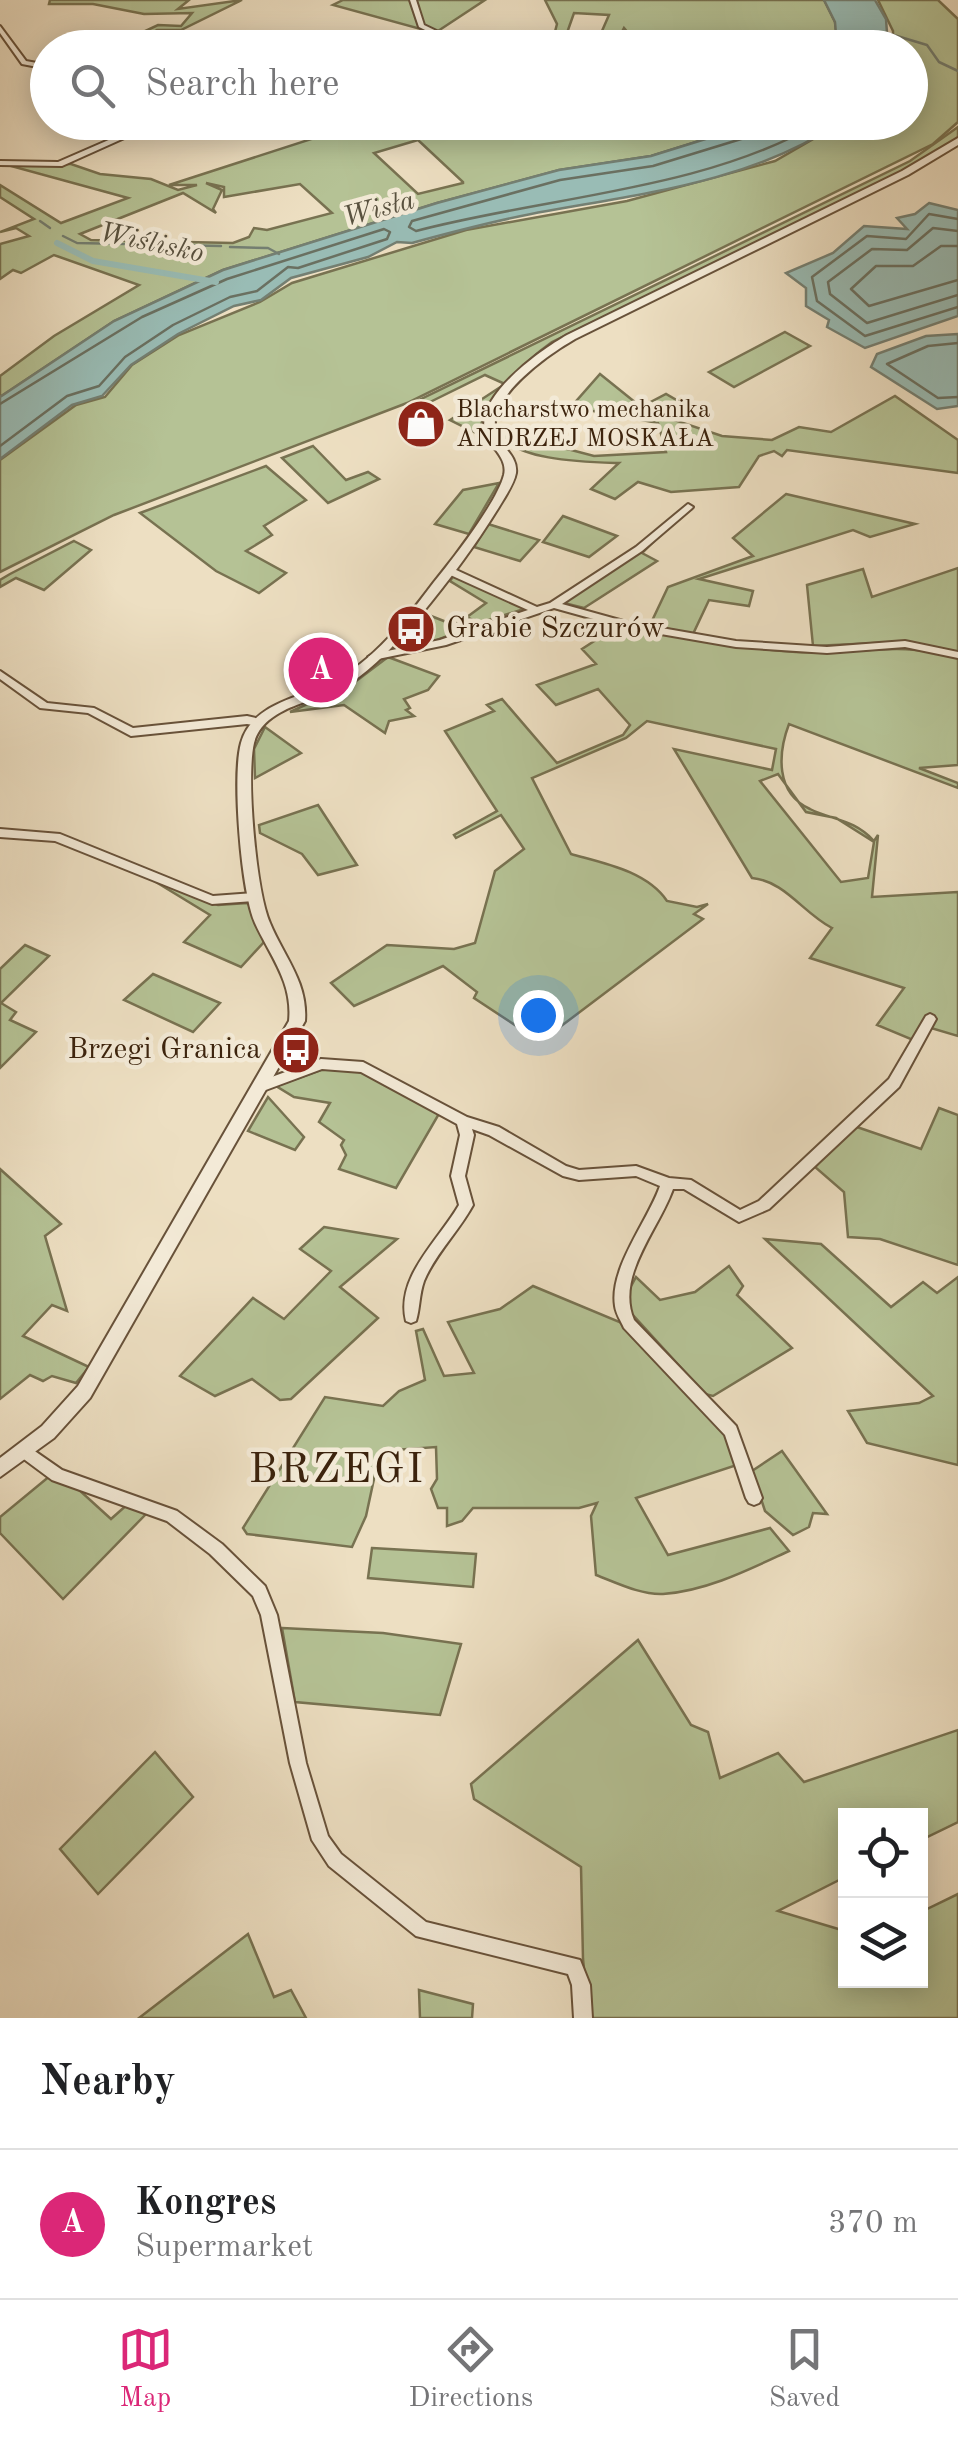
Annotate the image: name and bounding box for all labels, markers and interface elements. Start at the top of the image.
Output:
search box [30,30,928,140]
icon: search [65,58,120,113]
text: Search here [145,66,340,104]
water label: Wisła [340,187,418,233]
water label: Wiślisko [96,219,206,269]
shop icon: Blacharstwo mechanika ANDRZEJ MOSKAŁA [395,398,447,450]
place label: Blacharstwo mechanika ANDRZEJ MOSKAŁA [456,398,714,452]
bus stop icon: Grabie Szczurów [385,603,437,655]
place label: Grabie Szczurów [446,614,664,644]
pin: A [288,632,354,708]
your location [513,990,564,1041]
bus stop icon: Brzegi Granica [270,1024,322,1076]
place label: Brzegi Granica [67,1035,261,1065]
district label: BRZEGI [248,1450,426,1492]
map controls [838,1808,928,1988]
button: locate [838,1808,928,1898]
button: layers [838,1898,928,1988]
text: Nearby [40,2062,176,2104]
text: Kongres [135,2185,276,2223]
text: A [60,2208,85,2240]
text: 370 m [828,2208,918,2240]
text: Supermarket [135,2232,313,2264]
tab: Map [118,2322,173,2417]
tab: Directions [409,2322,533,2417]
tab: Saved [769,2322,840,2417]

